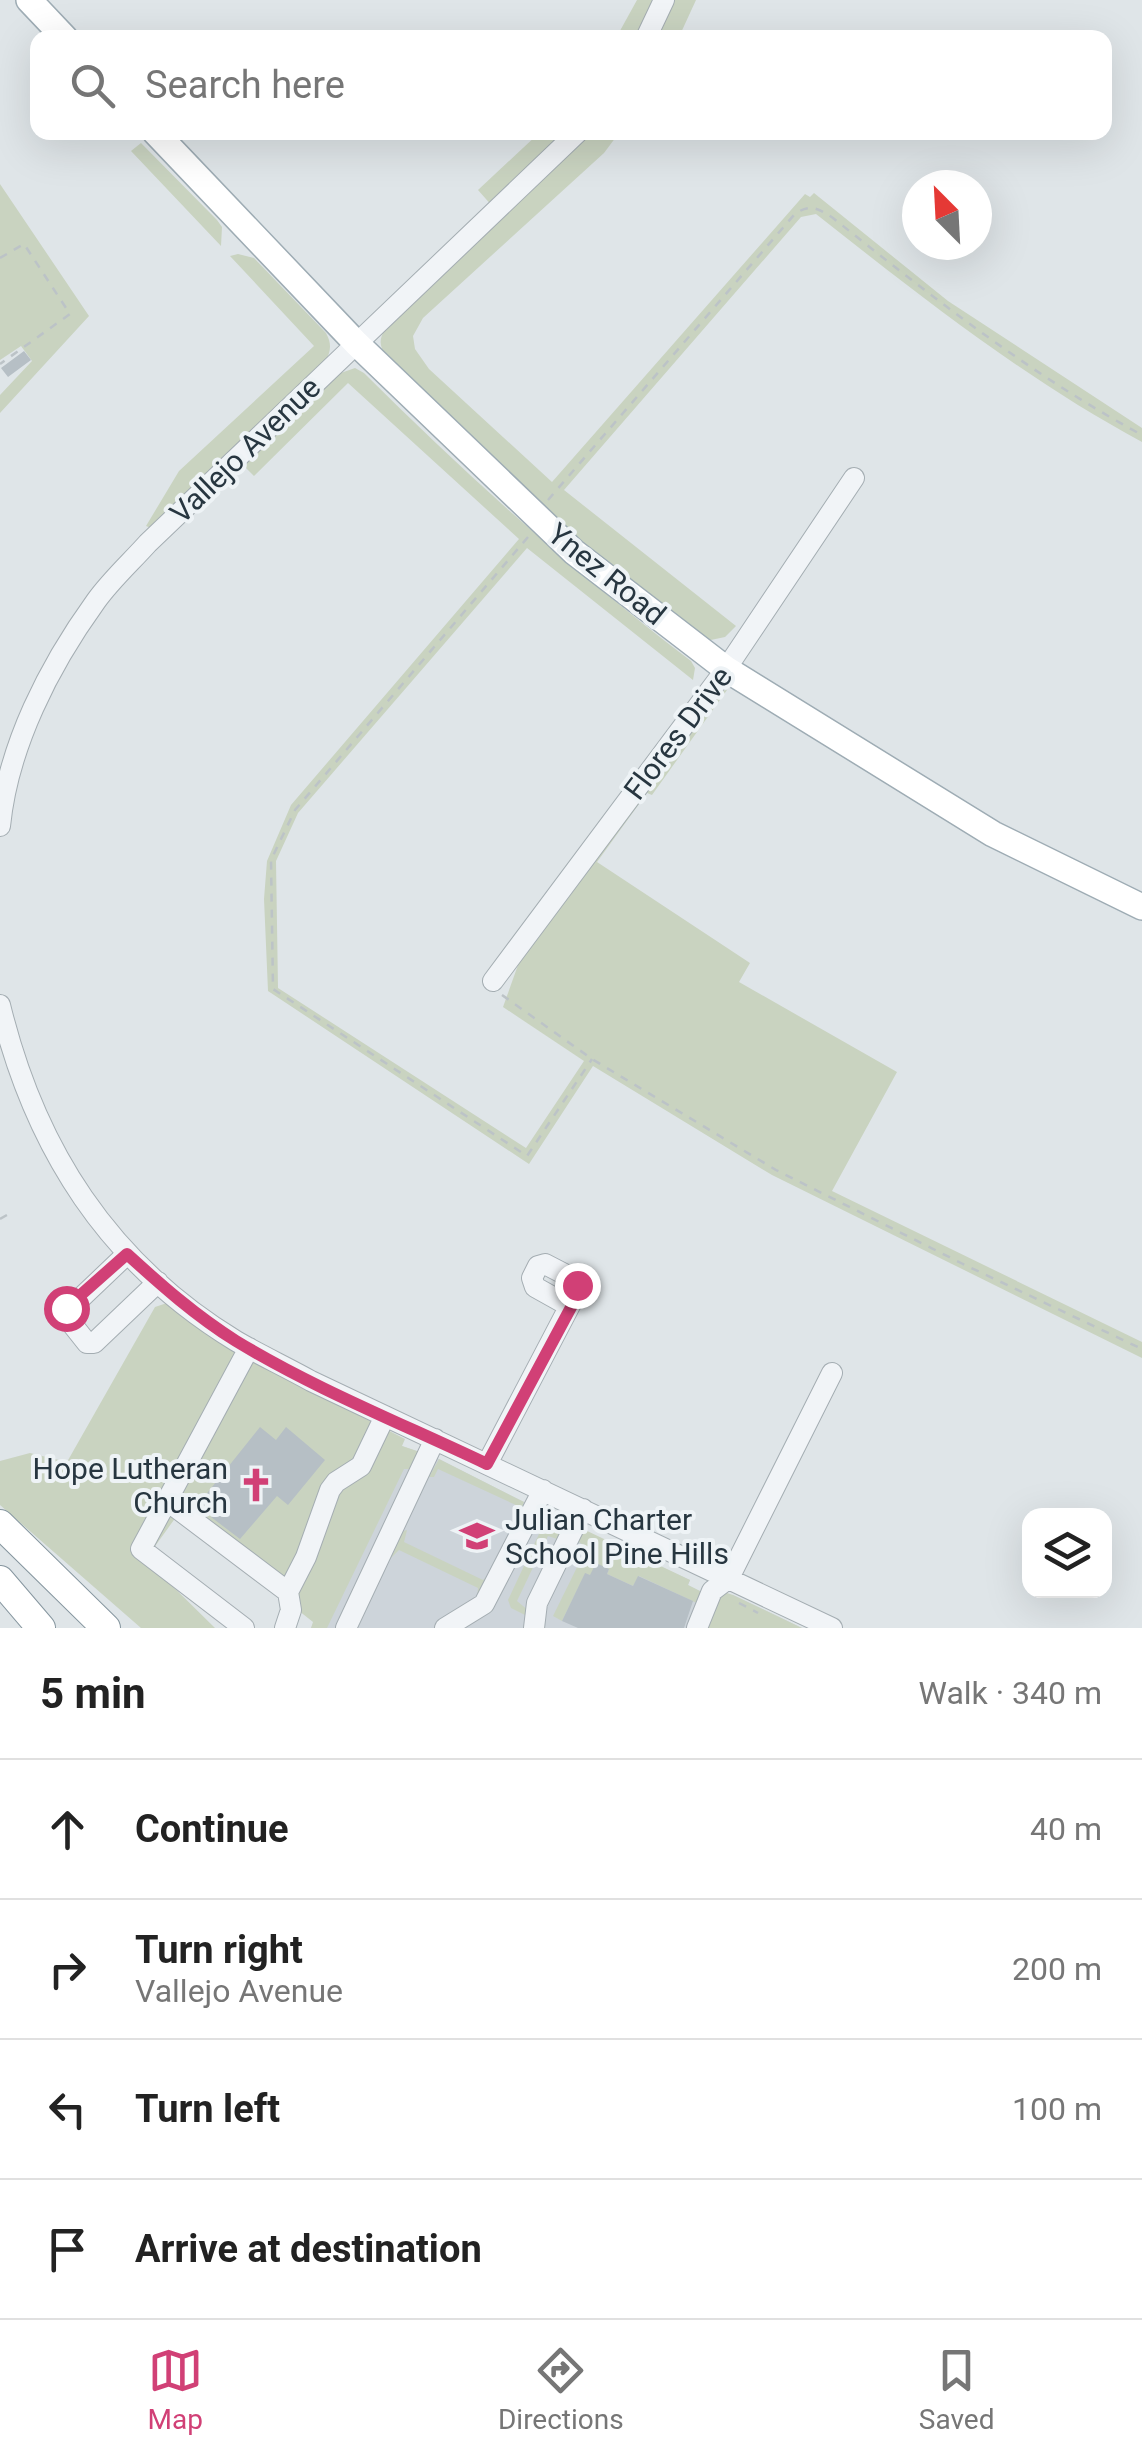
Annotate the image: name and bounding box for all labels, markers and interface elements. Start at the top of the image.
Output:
search box [30,30,1112,140]
icon: search [65,58,120,113]
text: Search here [145,63,345,107]
north arrow [902,170,992,260]
street label: Vallejo Avenue [163,370,327,530]
street label: Ynez Road [541,516,673,632]
street label: Flores Drive [617,660,739,806]
route end [555,1263,601,1309]
route start [44,1286,90,1332]
place label: Hope Lutheran Church [33,1451,228,1520]
church icon: Hope Lutheran Church [237,1466,275,1504]
place label: Julian Charter School Pine Hills [505,1502,729,1571]
map controls [1022,1508,1112,1598]
button: layers [1022,1508,1112,1598]
school or university icon: Julian Charter School Pine Hills [458,1517,496,1555]
text: 5 min [40,1669,146,1718]
text: Walk · 340 m [919,1674,1102,1712]
icon: ahead [40,1802,95,1857]
text: Continue [135,1807,289,1851]
text: 40 m [1030,1810,1102,1848]
text: Turn right [135,1928,303,1972]
icon: right [40,1942,95,1997]
text: 200 m [1012,1950,1102,1988]
text: Vallejo Avenue [135,1972,343,2010]
icon: left [40,2082,95,2137]
text: Turn left [135,2087,280,2131]
text: 100 m [1012,2090,1102,2128]
icon: arrive [40,2222,95,2277]
text: Arrive at destination [135,2227,482,2271]
tab: Map [148,2343,203,2436]
tab: Directions [498,2343,624,2436]
tab: Saved [919,2343,994,2436]

